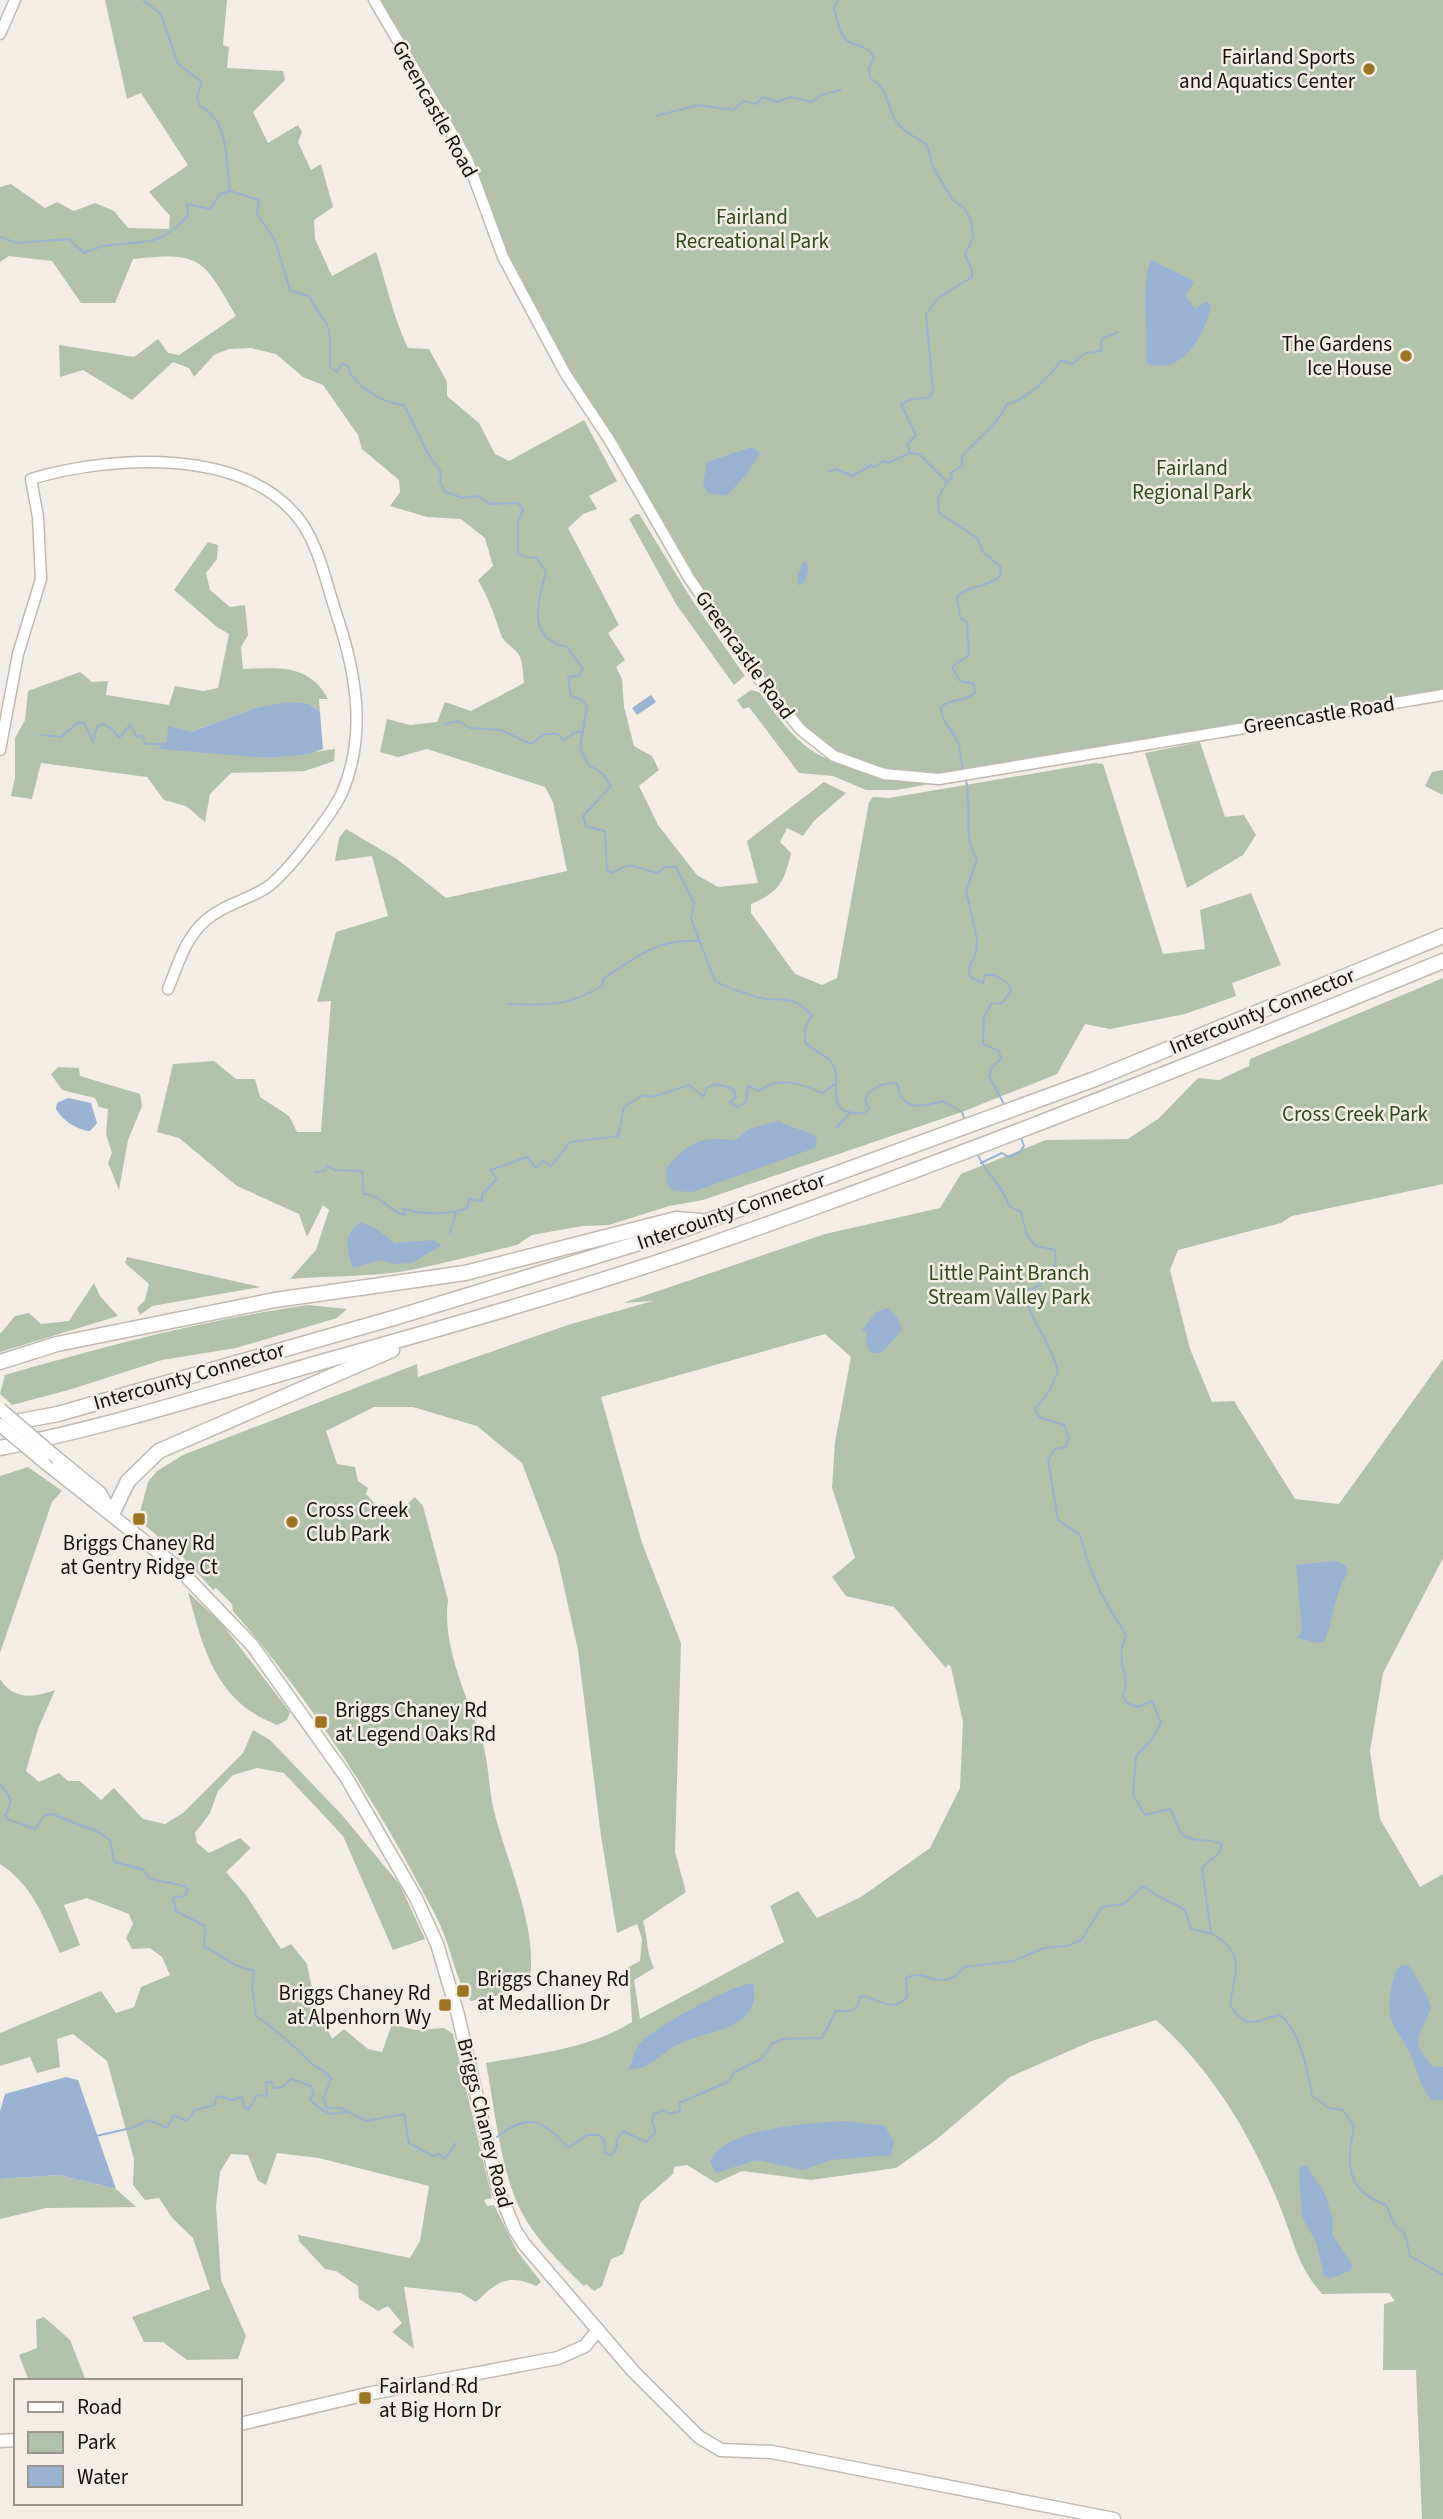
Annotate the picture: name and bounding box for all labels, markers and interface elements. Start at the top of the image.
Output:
street label: Greencastle Road [385,35,485,183]
place label: Fairland Sports and Aquatics Center [1179,42,1356,96]
marker: Fairland Sports and Aquatics Center [1361,61,1377,77]
park label: Fairland Recreational Park [675,202,829,256]
place label: The Gardens Ice House [1282,329,1392,383]
marker: The Gardens Ice House [1398,348,1414,364]
park label: Fairland Regional Park [1132,453,1253,507]
street label: Greencastle Road [688,584,802,726]
street label: Greencastle Road [1241,688,1397,742]
street label: Intercounty Connector [1165,960,1360,1062]
park label: Cross Creek Park [1282,1099,1429,1129]
street label: Intercounty Connector [633,1164,830,1257]
park label: Little Paint Branch Stream Valley Park [928,1258,1091,1312]
street label: Intercounty Connector [90,1334,289,1418]
place label: Cross Creek Club Park [306,1495,409,1549]
marker: Briggs Chaney Rd at Gentry Ridge Ct [131,1511,147,1527]
marker: Cross Creek Club Park [284,1514,300,1530]
place label: Briggs Chaney Rd at Gentry Ridge Ct [60,1528,218,1582]
place label: Briggs Chaney Rd at Legend Oaks Rd [335,1695,496,1749]
marker: Briggs Chaney Rd at Legend Oaks Rd [313,1714,329,1730]
place label: Briggs Chaney Rd at Medallion Dr [477,1964,629,2018]
place label: Briggs Chaney Rd at Alpenhorn Wy [279,1978,431,2032]
marker: Briggs Chaney Rd at Medallion Dr [455,1983,471,1999]
marker: Briggs Chaney Rd at Alpenhorn Wy [437,1997,453,2013]
street label: Briggs Chaney Road [449,2035,521,2211]
place label: Fairland Rd at Big Horn Dr [379,2371,502,2425]
legend [14,2379,242,2505]
marker: Fairland Rd at Big Horn Dr [357,2390,373,2406]
text: Road [77,2392,122,2422]
text: Park [77,2427,117,2457]
text: Water [77,2462,129,2492]

